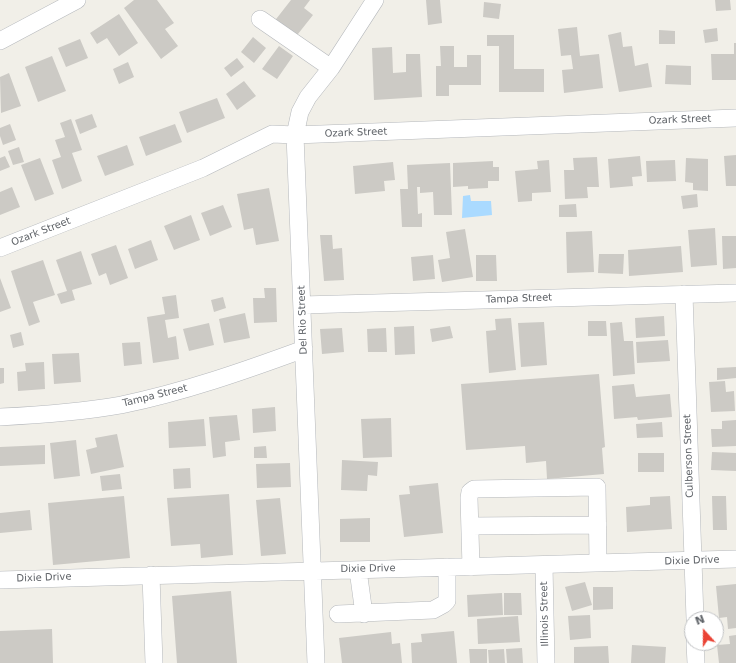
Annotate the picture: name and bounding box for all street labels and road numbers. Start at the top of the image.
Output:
street label: Ozark Street [648,113,712,127]
street label: Ozark Street [324,126,388,140]
street label: Ozark Street [10,215,72,249]
street label: Del Rio Street [296,285,310,355]
street label: Tampa Street [486,292,552,306]
street label: Tampa Street [121,382,189,410]
street label: Culberson Street [682,414,696,498]
street label: Dixie Drive [664,554,720,568]
street label: Dixie Drive [340,563,396,575]
street label: Dixie Drive [16,571,72,585]
street label: Illinois Street [538,581,552,647]

